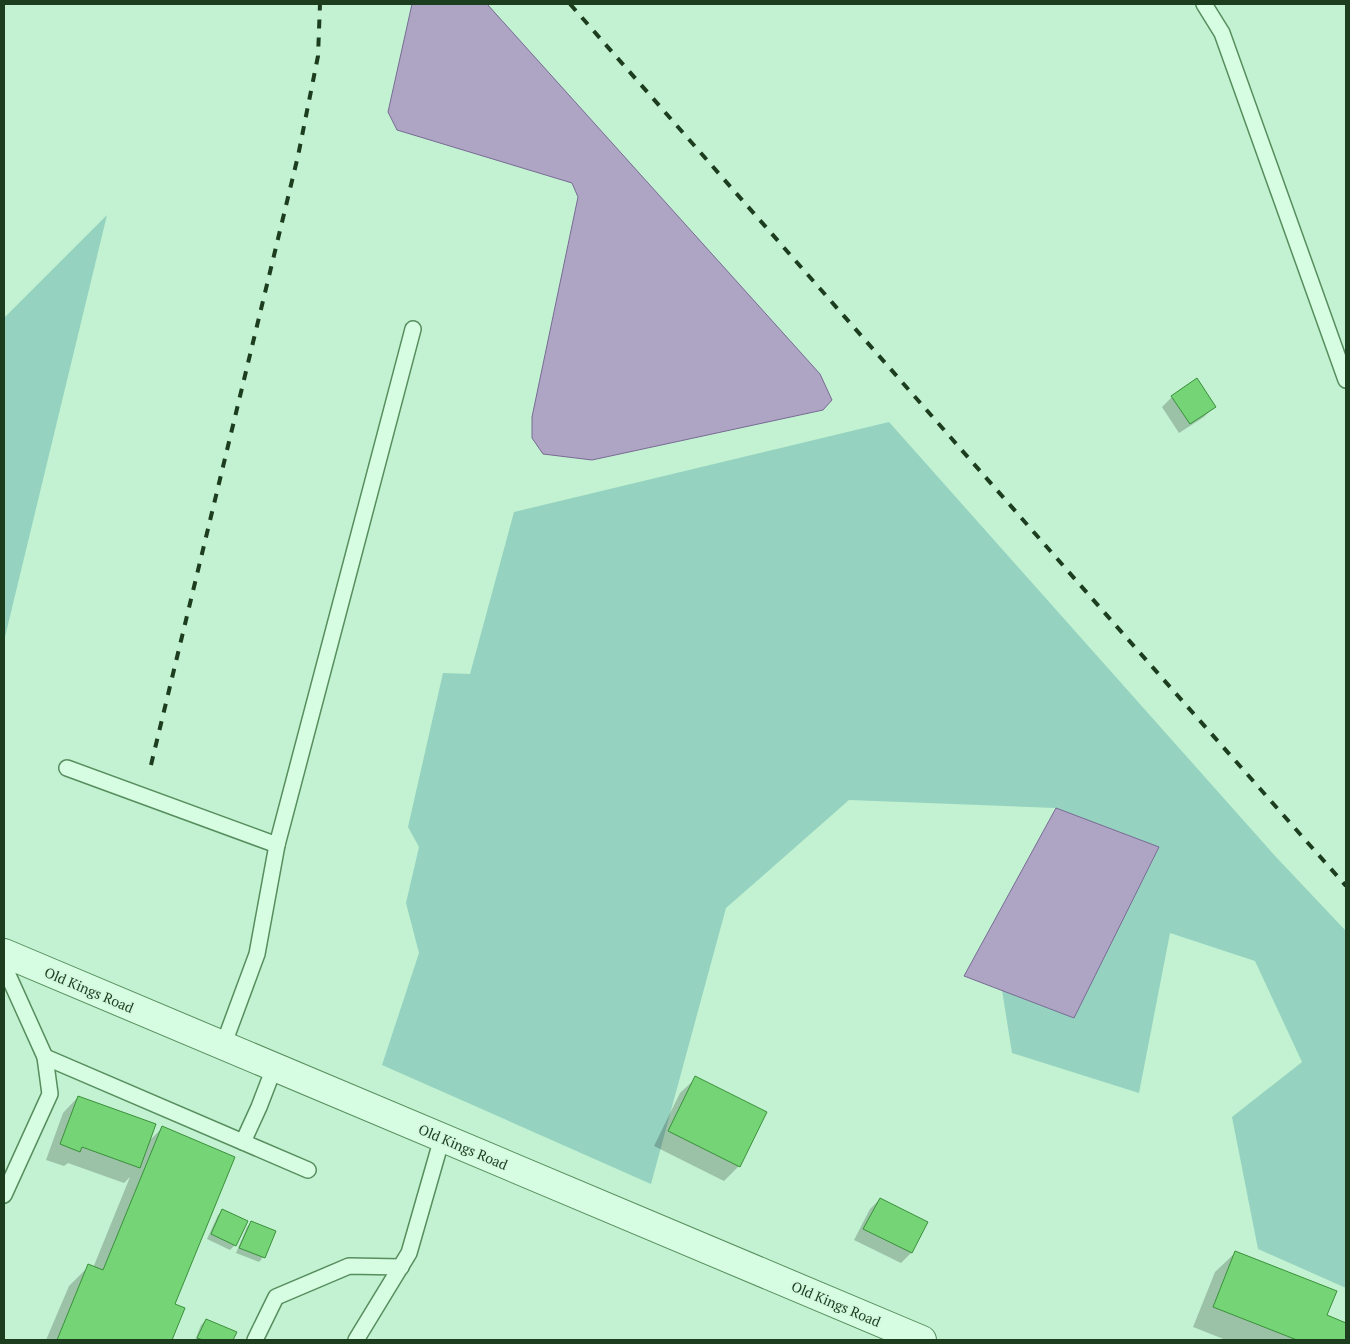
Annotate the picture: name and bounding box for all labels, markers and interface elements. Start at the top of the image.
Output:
street label: Old Kings Road [42,962,137,1017]
street label: Old Kings Road [416,1119,511,1174]
street label: Old Kings Road [789,1276,884,1331]

